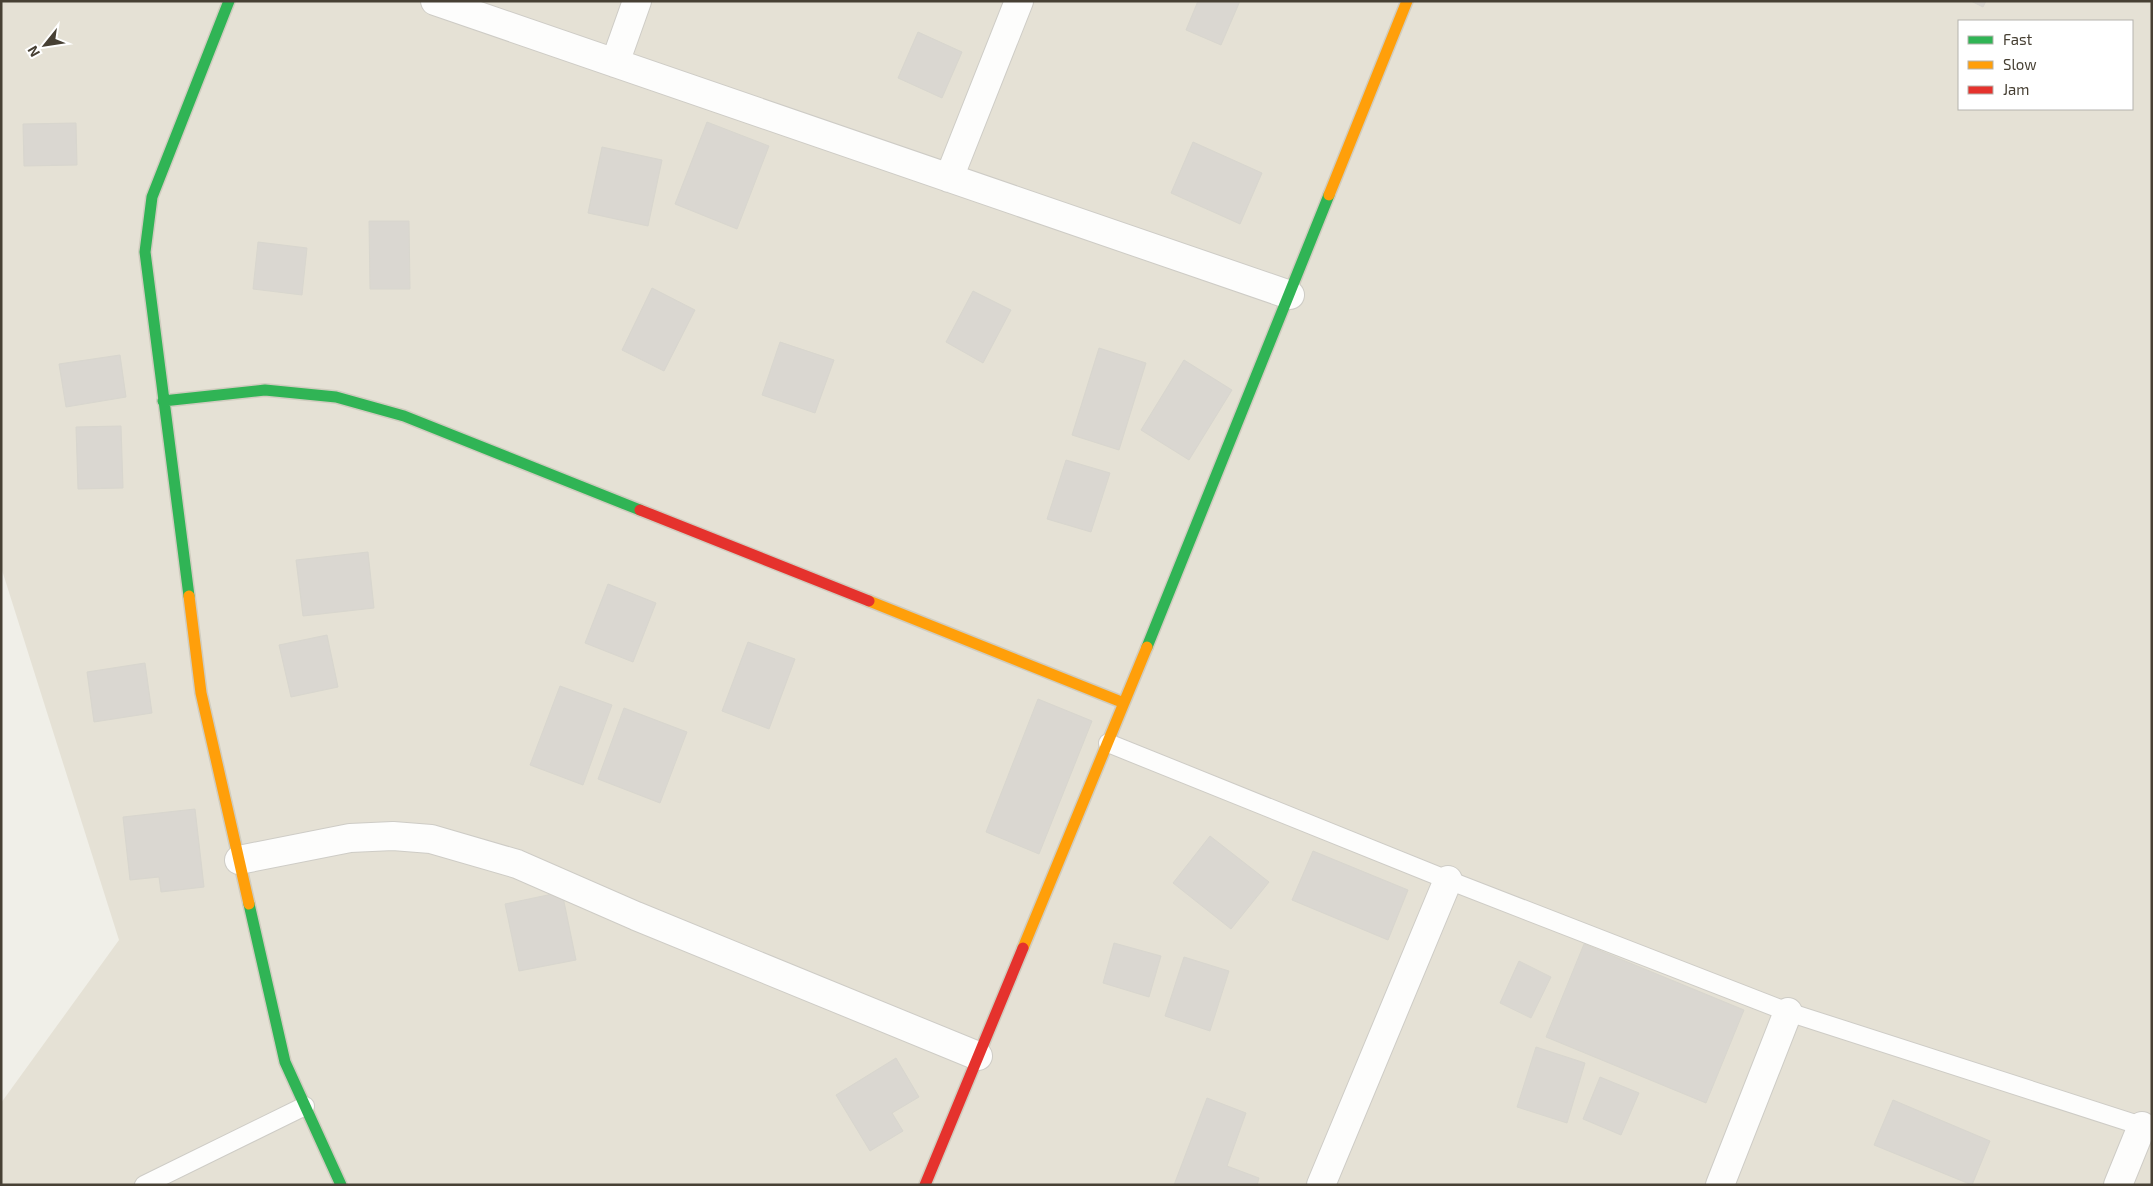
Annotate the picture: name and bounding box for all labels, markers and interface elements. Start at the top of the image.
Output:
north arrow [20,20,70,70]
legend [1958,20,2133,110]
text: Fast [2003,30,2033,48]
text: N [23,43,43,60]
text: Slow [2003,55,2037,73]
text: Jam [2003,80,2029,98]

